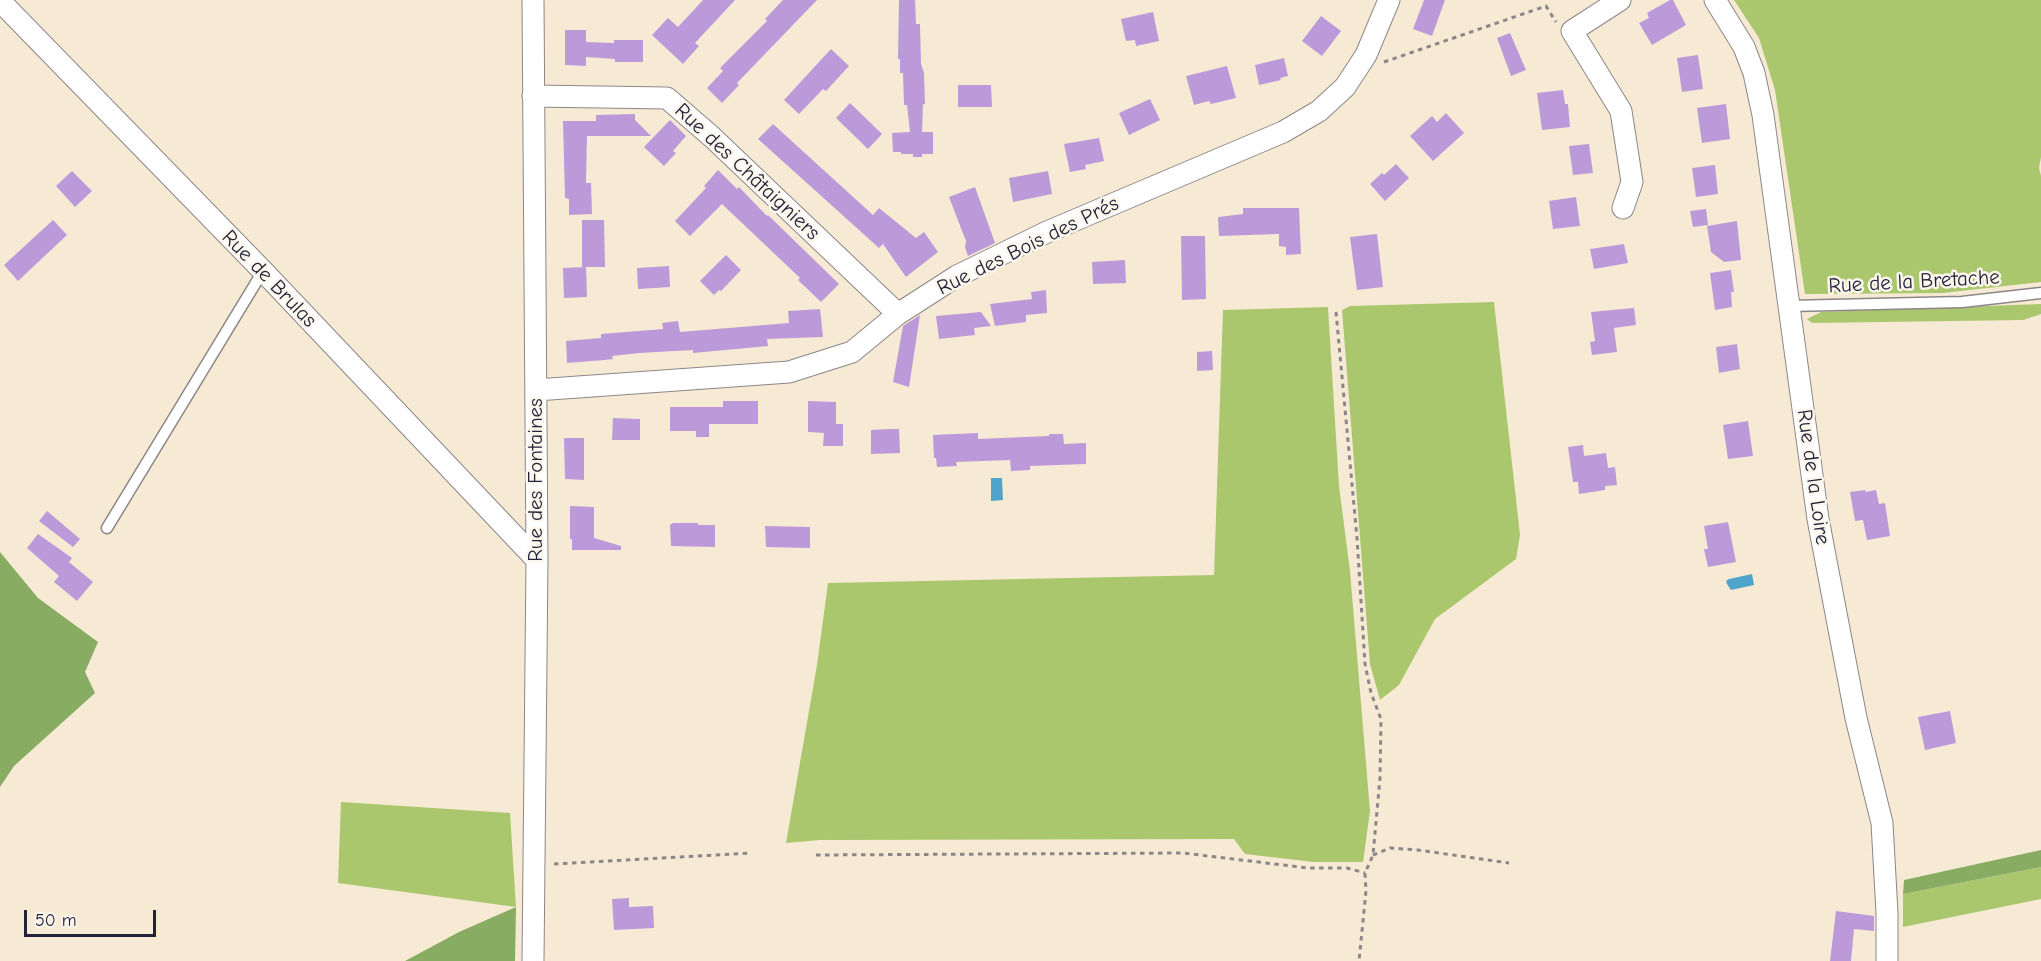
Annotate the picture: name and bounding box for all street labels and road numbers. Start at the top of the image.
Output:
street label: Rue des Châtaigniers [669,98,825,246]
street label: Rue des Bois des Prés [933,191,1123,301]
street label: Rue de Brulas [216,225,322,333]
street label: Rue de la Bretache [1828,265,2000,299]
street label: Rue des Fontaines [523,398,549,562]
street label: Rue de la Loire [1791,408,1835,546]

